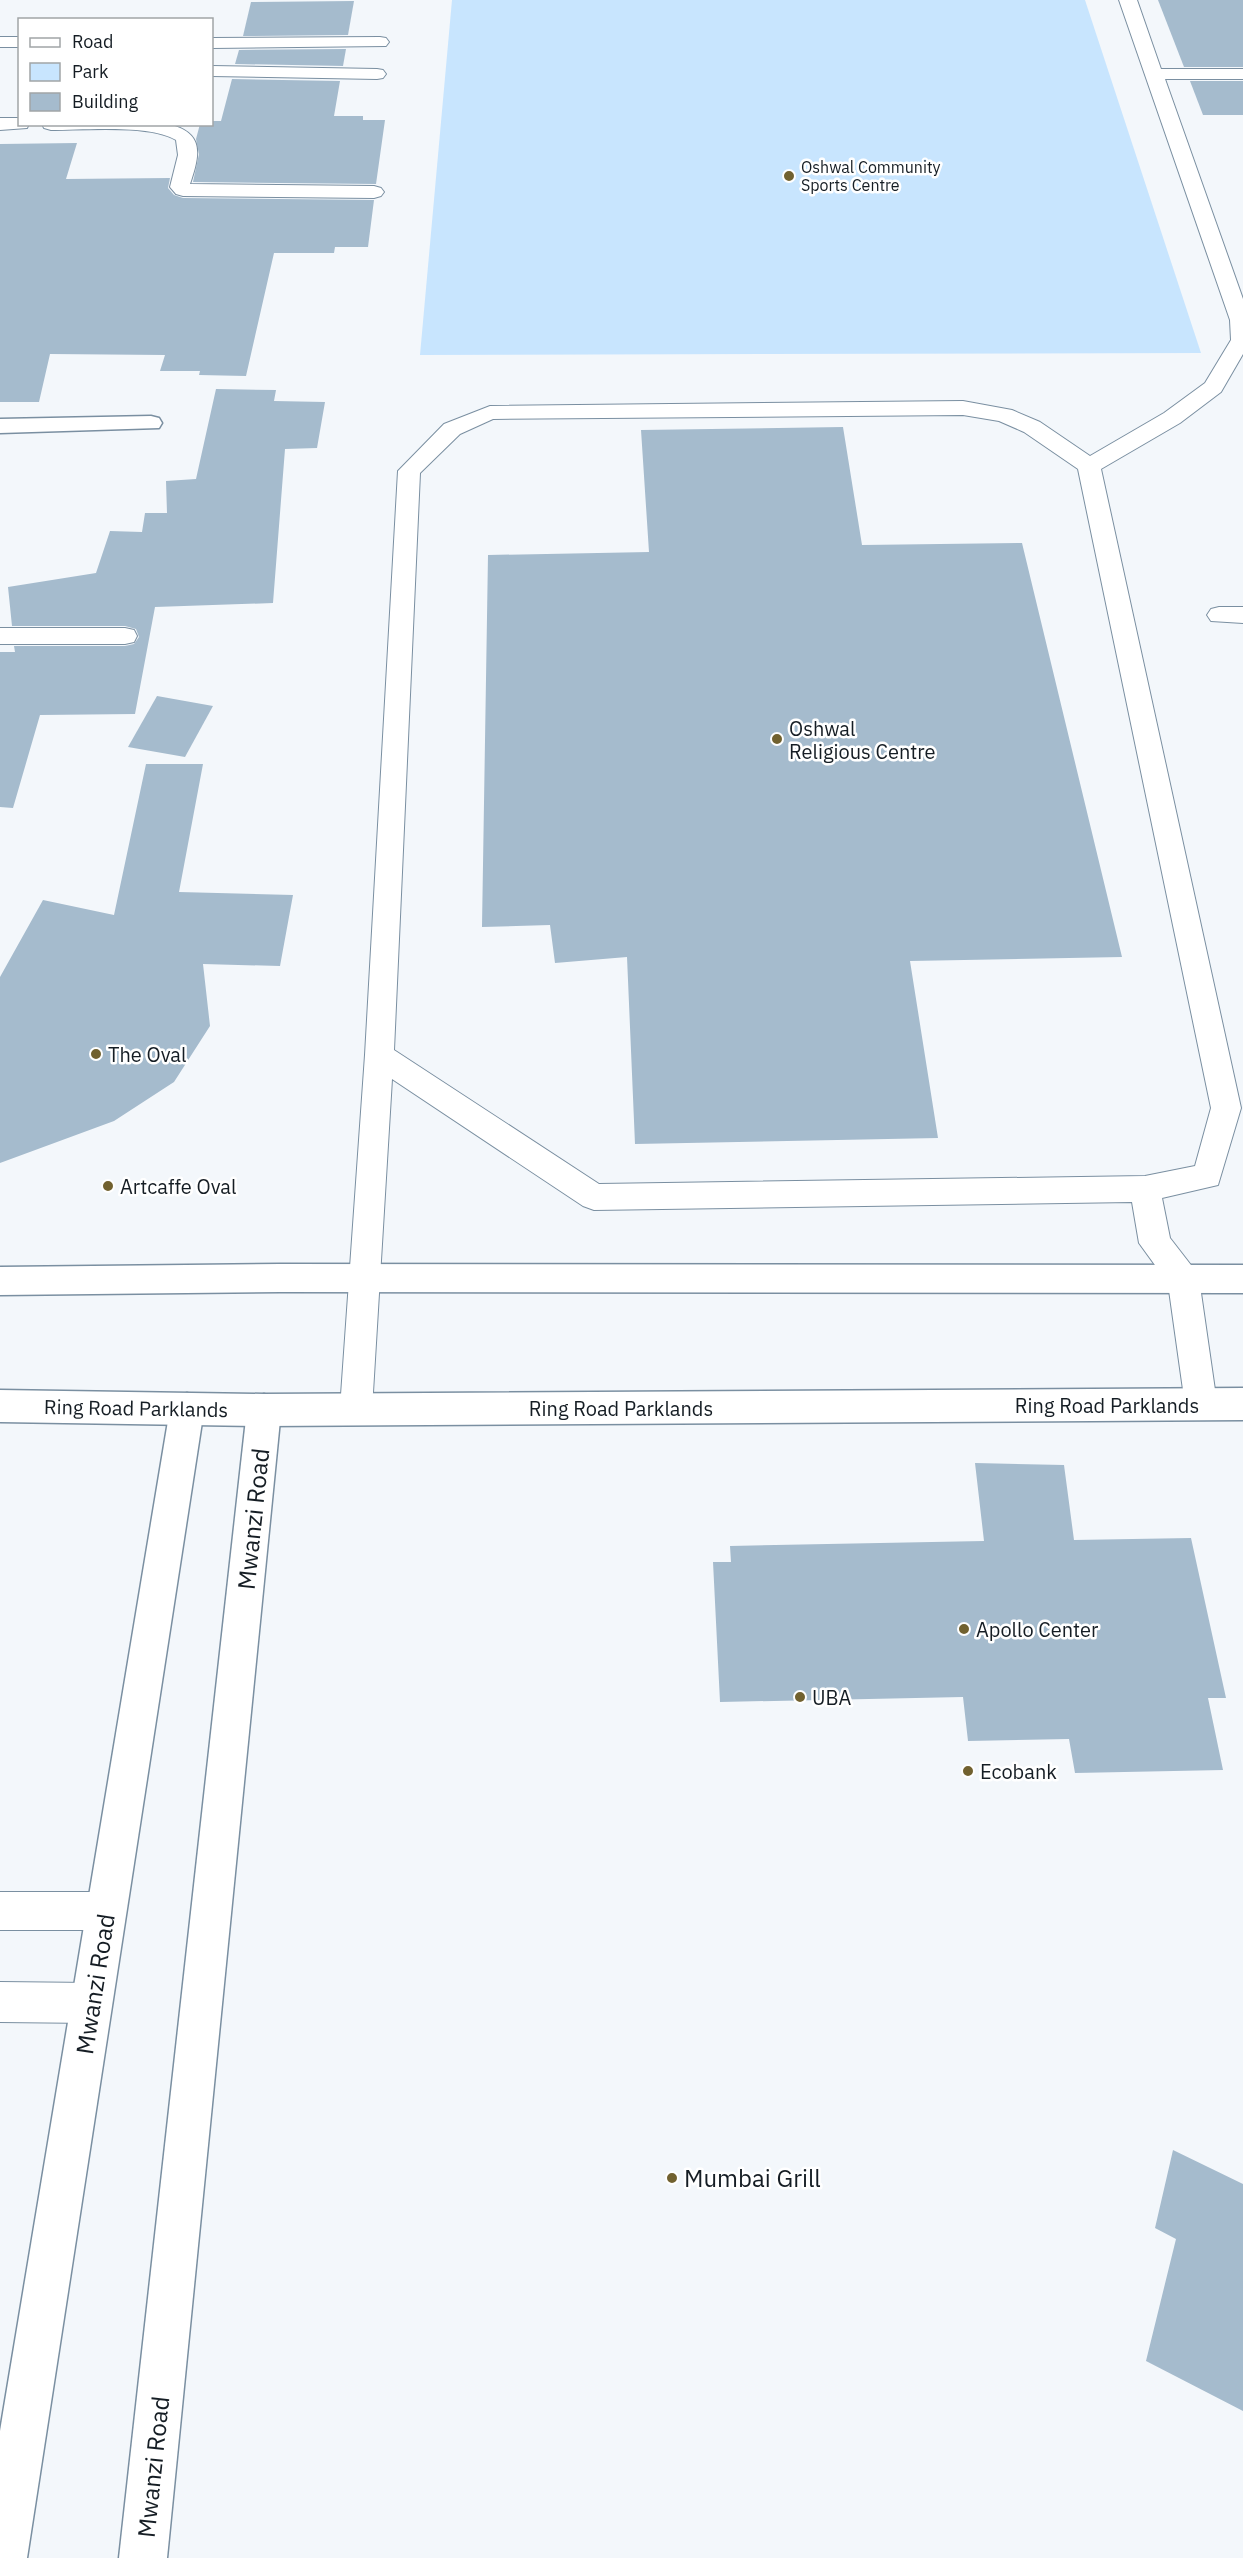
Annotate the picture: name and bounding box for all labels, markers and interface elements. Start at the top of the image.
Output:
legend [18,18,213,126]
text: Road [72,30,113,53]
text: Park [72,60,109,83]
text: Building [72,90,139,113]
place label: Oshwal Community Sports Centre [801,157,941,195]
marker: Oshwal Community Sports Centre [782,169,796,183]
place label: Oshwal Religious Centre [789,715,936,765]
marker: Oshwal Religious Centre [770,732,784,746]
place label: The Oval [108,1041,186,1068]
marker: The Oval [89,1047,103,1061]
place label: Artcaffe Oval [120,1173,236,1200]
marker: Artcaffe Oval [101,1179,115,1193]
street label: Ring Road Parklands [1015,1392,1199,1419]
street label: Ring Road Parklands [44,1393,228,1423]
street label: Ring Road Parklands [529,1395,713,1422]
street label: Mwanzi Road [230,1447,276,1591]
place label: Apollo Center [976,1616,1098,1643]
marker: Apollo Center [957,1622,971,1636]
place label: UBA [812,1684,851,1711]
marker: UBA [793,1690,807,1704]
place label: Ecobank [980,1758,1057,1785]
marker: Ecobank [961,1764,975,1778]
street label: Mwanzi Road [68,1911,122,2057]
place label: Mumbai Grill [684,2162,821,2194]
marker: Mumbai Grill [665,2171,679,2185]
street label: Mwanzi Road [130,2395,176,2539]

